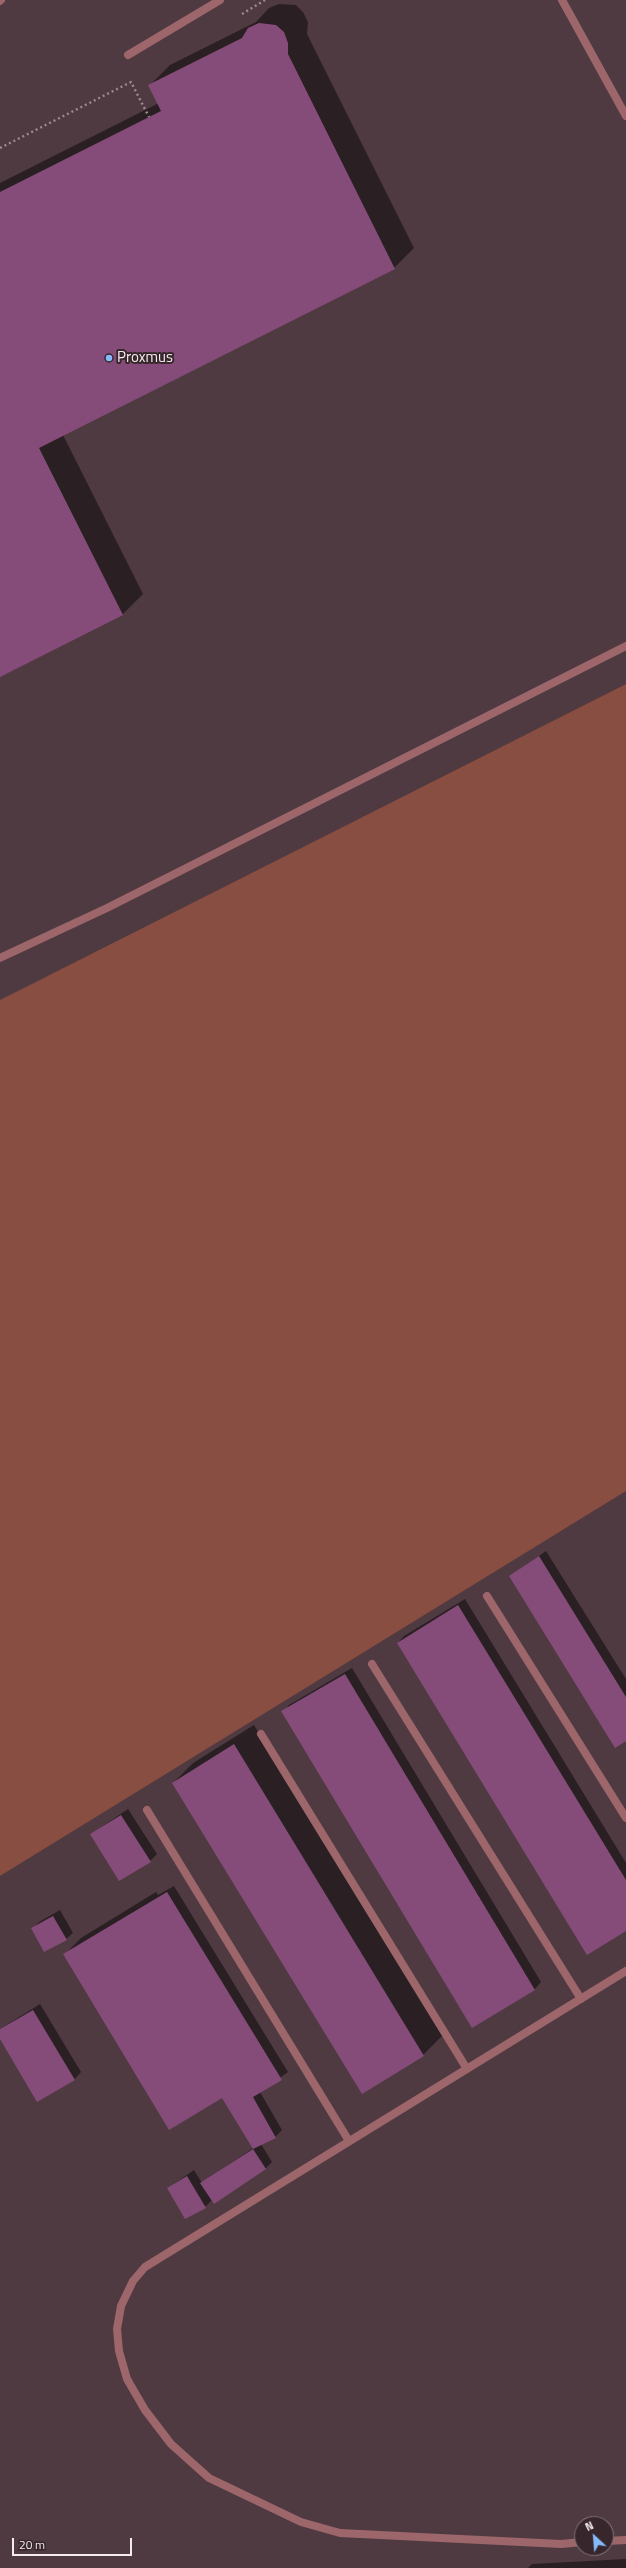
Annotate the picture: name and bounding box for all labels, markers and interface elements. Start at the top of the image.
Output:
place label: Proxmus [117,349,173,367]
marker: Proxmus [104,353,114,363]
north arrow [574,2516,614,2556]
text: N [582,2517,596,2535]
scale bar [14,2530,134,2556]
text: 20 m [19,2535,45,2554]

